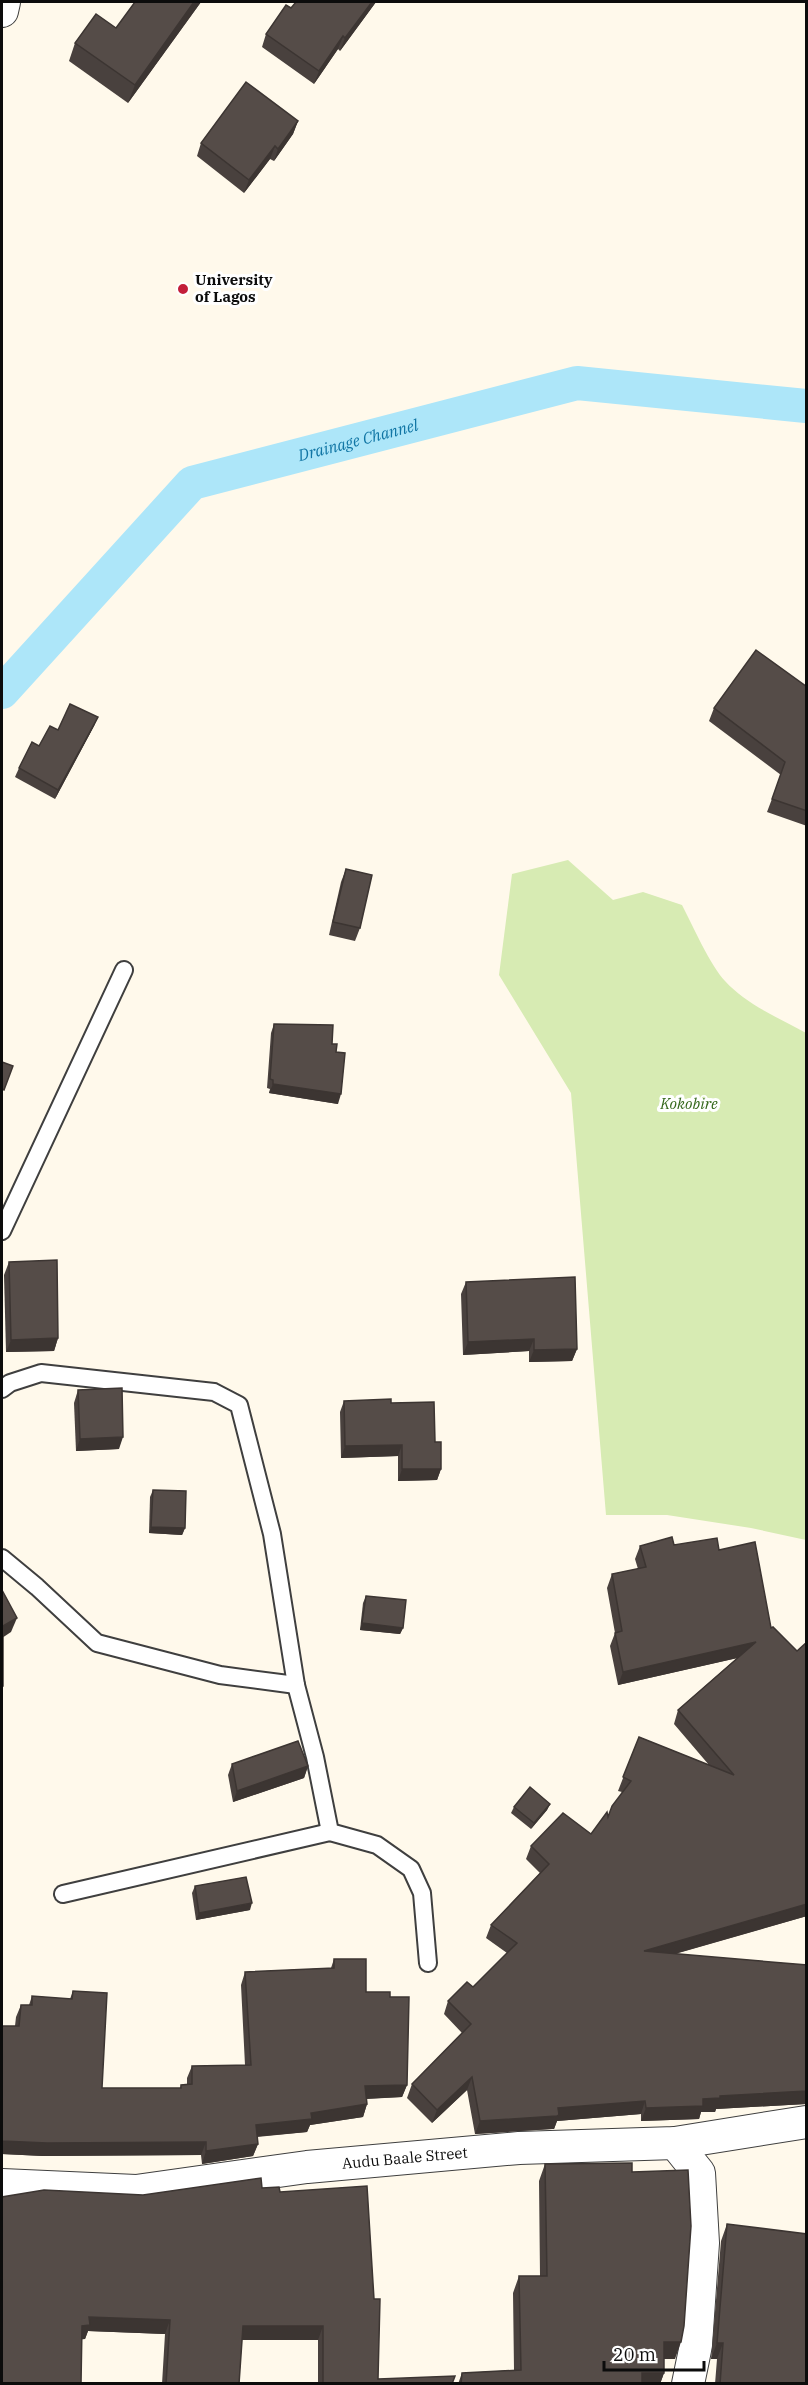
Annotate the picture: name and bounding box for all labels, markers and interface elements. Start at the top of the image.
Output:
place label: University of Lagos [195,270,273,306]
marker: University of Lagos [176,282,190,296]
water label: Drainage Channel [295,415,421,465]
park label: Kokobire [659,1094,718,1113]
street label: Audu Baale Street [341,2143,468,2173]
scale bar [604,2334,704,2372]
text: 20 m [613,2343,656,2366]

